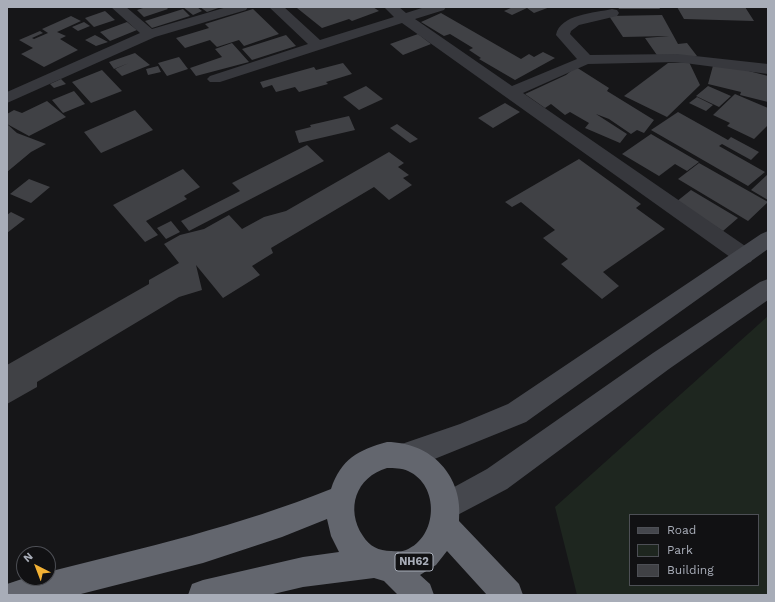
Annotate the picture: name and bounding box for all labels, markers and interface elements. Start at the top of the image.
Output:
legend [629,514,759,586]
text: Road [667,523,696,537]
text: Park [667,543,693,557]
north arrow [16,546,56,586]
text: N [21,550,36,565]
road number: NH62 [395,553,433,571]
text: Building [667,563,714,577]

